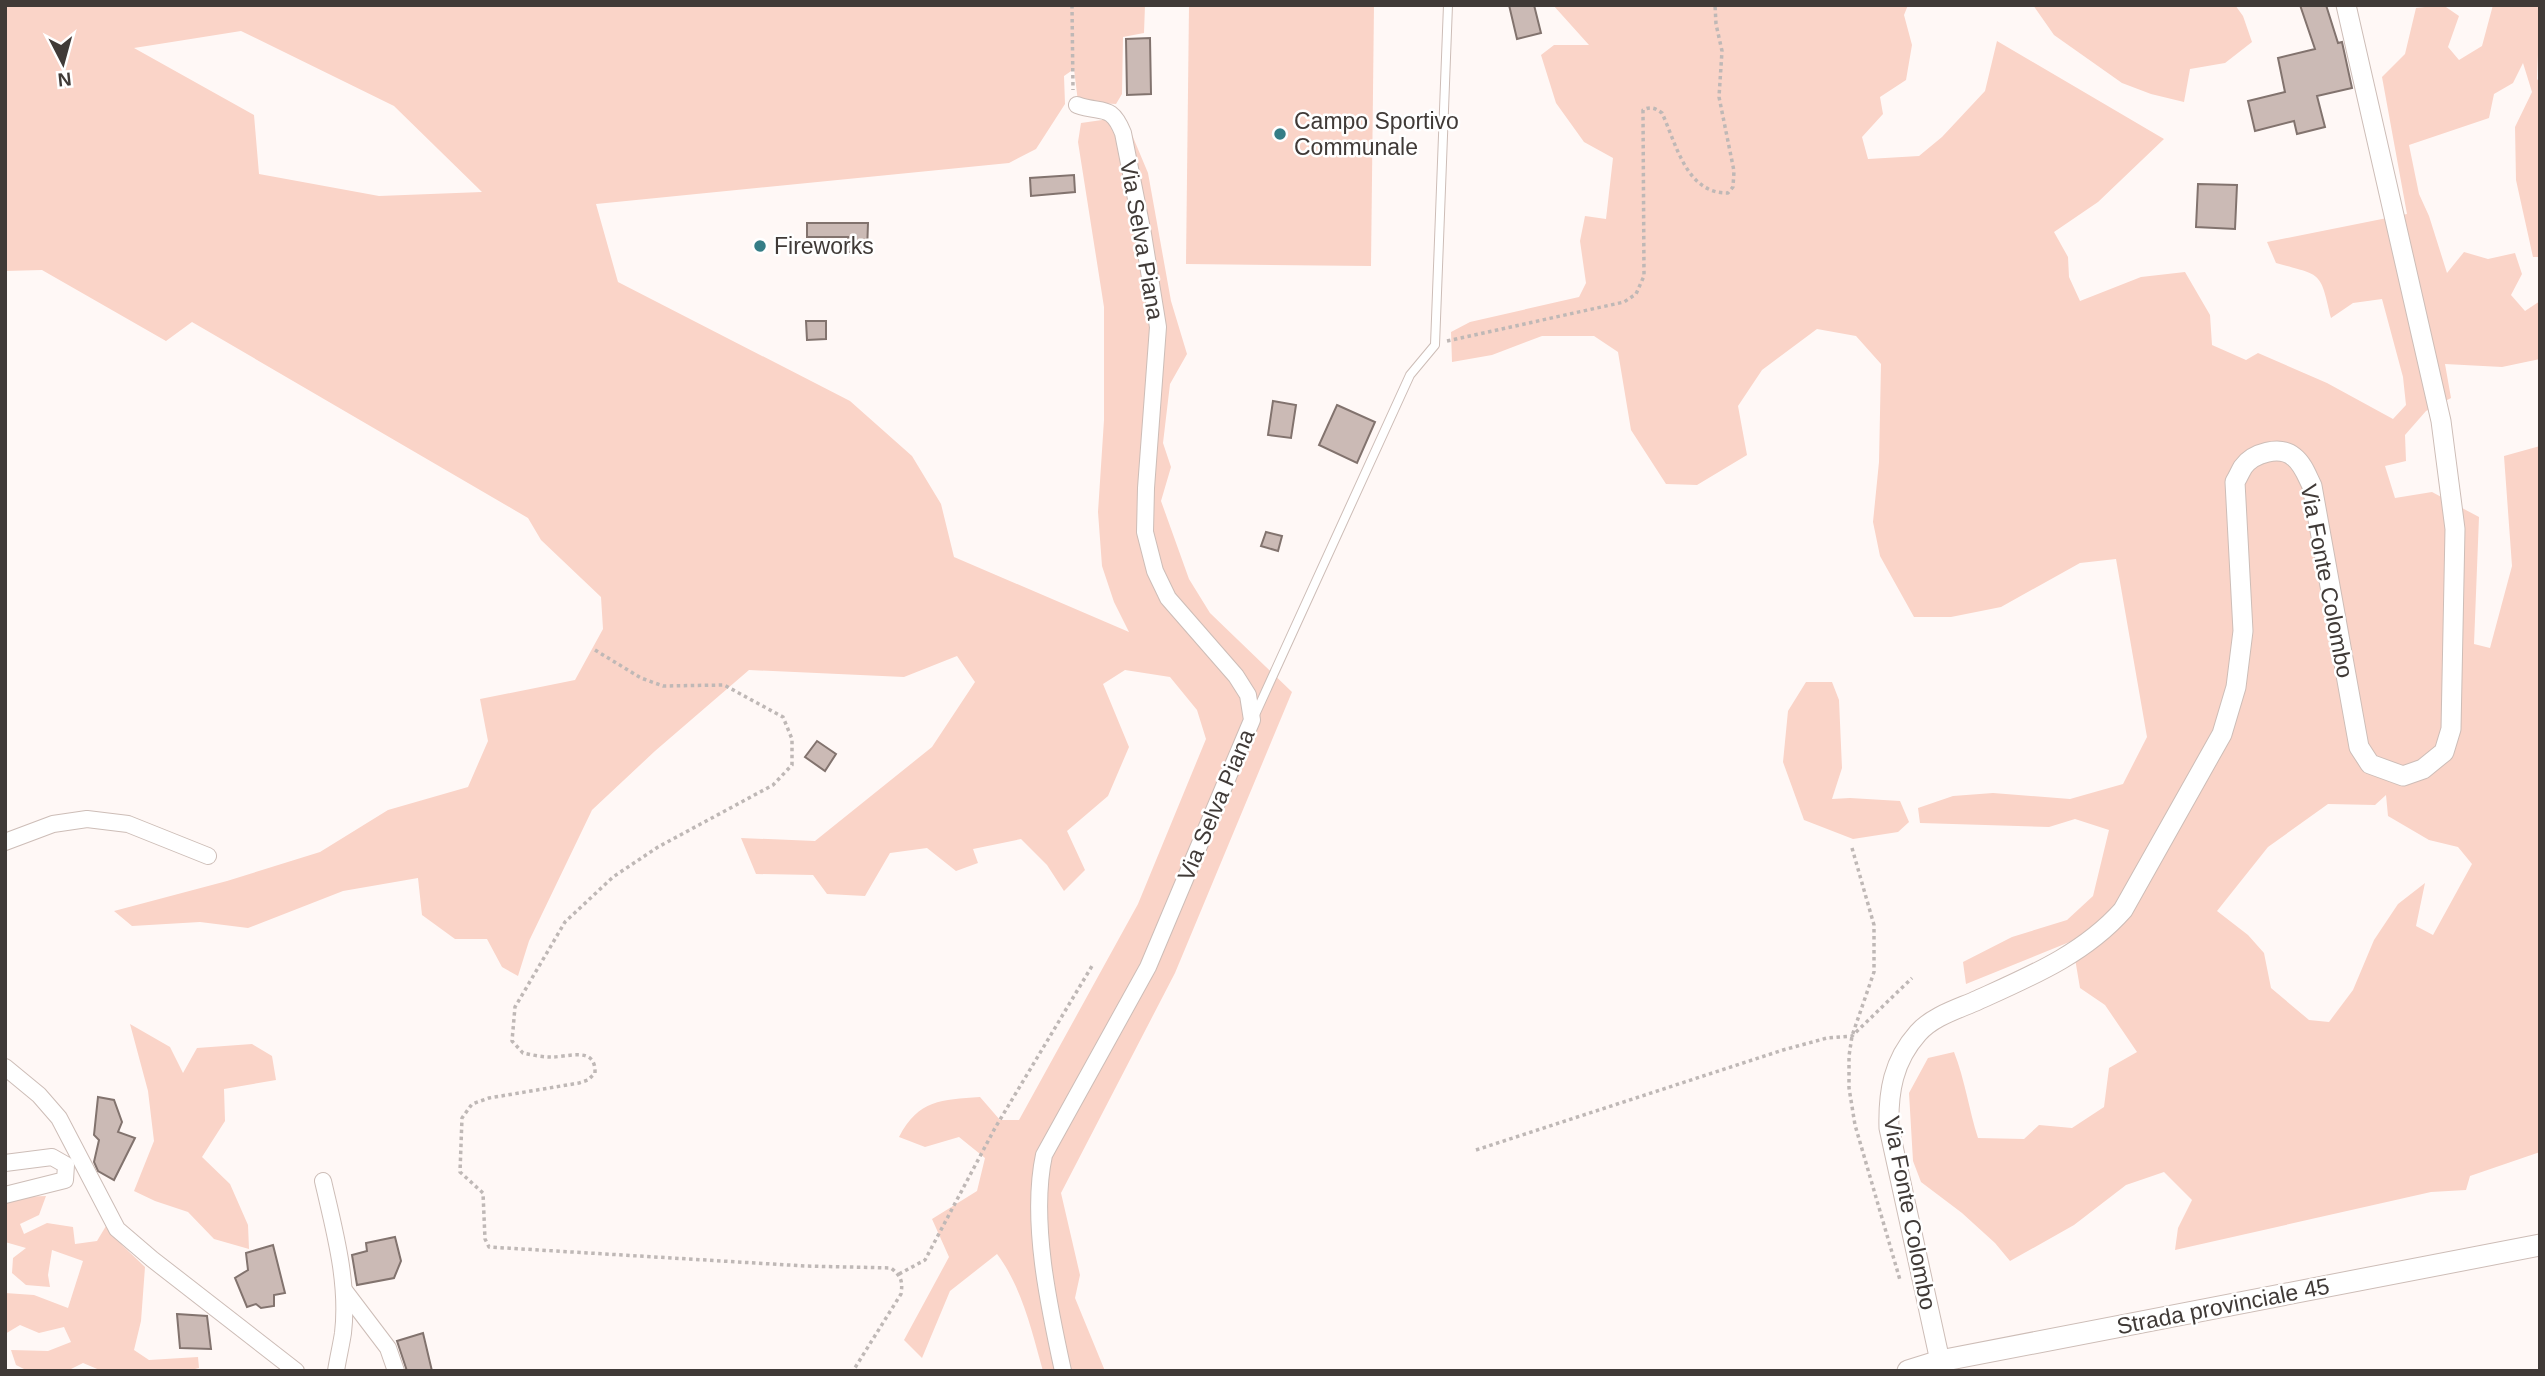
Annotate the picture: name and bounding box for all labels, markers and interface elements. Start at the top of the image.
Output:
north arrow [28,28,98,98]
text: N [57,68,73,91]
place label: Campo Sportivo Communale [1294,108,1459,160]
marker: Campo Sportivo Communale [1272,126,1288,142]
street label: Via Selva Piana [1115,158,1169,322]
place label: Fireworks [774,233,874,259]
marker: Fireworks [752,238,768,254]
street label: Via Fonte Colombo [2295,482,2359,680]
street label: Via Selva Piana [1172,725,1260,885]
street label: Via Fonte Colombo [1878,1114,1942,1312]
street label: Strada provinciale 45 [2114,1273,2332,1339]

